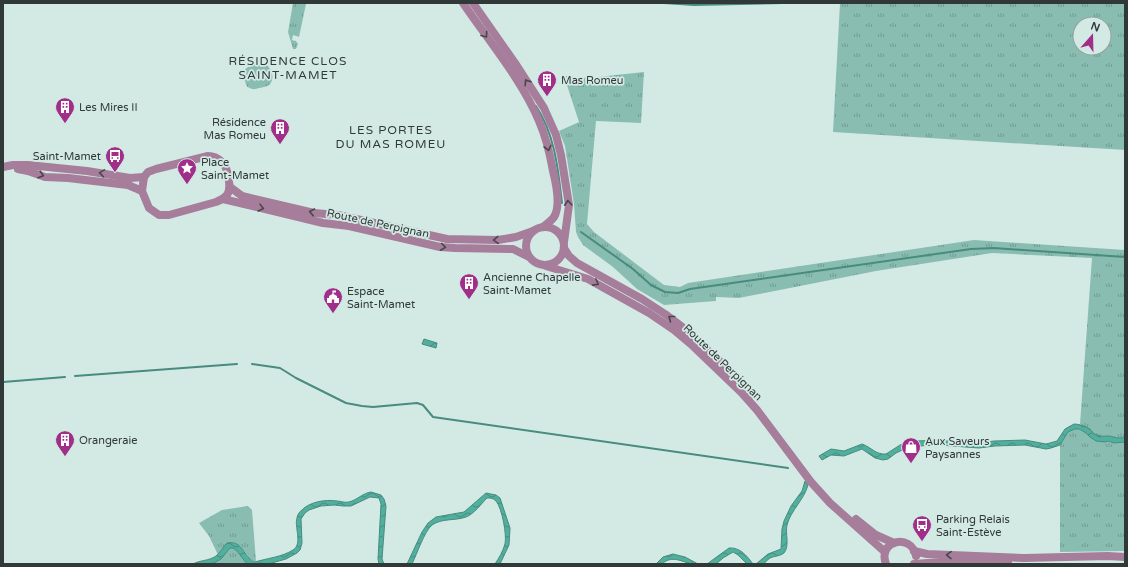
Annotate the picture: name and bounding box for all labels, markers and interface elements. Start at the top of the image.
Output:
north arrow [1072,16,1112,56]
text: N [1089,19,1102,35]
one-way arrow [480,31,488,38]
district label: RÉSIDENCE CLOS SAINT-MAMET [229,54,347,82]
building icon: Mas Romeu [536,69,558,97]
place label: Mas Romeu [561,74,624,87]
one-way arrow [524,79,532,86]
building icon: Les Mires II [54,96,76,124]
place label: Les Mires II [79,101,138,114]
place label: Résidence Mas Romeu [204,116,266,142]
building icon: Résidence Mas Romeu [269,117,291,145]
district label: LES PORTES DU MAS ROMEU [336,123,446,151]
one-way arrow [543,144,552,151]
bus stop icon: Saint-Mamet [104,145,126,173]
place label: Saint-Mamet [33,150,101,163]
place label: Place Saint-Mamet [201,156,269,182]
place icon: Place Saint-Mamet [176,157,198,185]
one-way arrow [99,169,105,178]
one-way arrow [37,170,44,179]
one-way arrow [564,200,573,206]
one-way arrow [257,203,264,212]
street label: Route de Perpignan [326,206,430,241]
one-way arrow [309,208,316,216]
one-way arrow [492,235,499,244]
one-way arrow [440,242,446,251]
place label: Ancienne Chapelle Saint-Mamet [483,271,581,297]
building icon: Ancienne Chapelle Saint-Mamet [458,272,480,300]
one-way arrow [591,278,599,286]
place label: Espace Saint-Mamet [347,285,415,311]
public building icon: Espace Saint-Mamet [322,286,344,314]
one-way arrow [669,316,676,323]
street label: Route de Perpignan [681,321,765,403]
building icon: Orangeraie [54,429,76,457]
place label: Orangeraie [79,434,137,447]
place label: Aux Saveurs Paysannes [925,435,989,461]
shop icon: Aux Saveurs Paysannes [900,436,922,464]
place label: Parking Relais Saint-Estève [936,513,1010,539]
bus stop icon: Parking Relais Saint-Estève [911,514,933,542]
one-way arrow [946,551,952,559]

